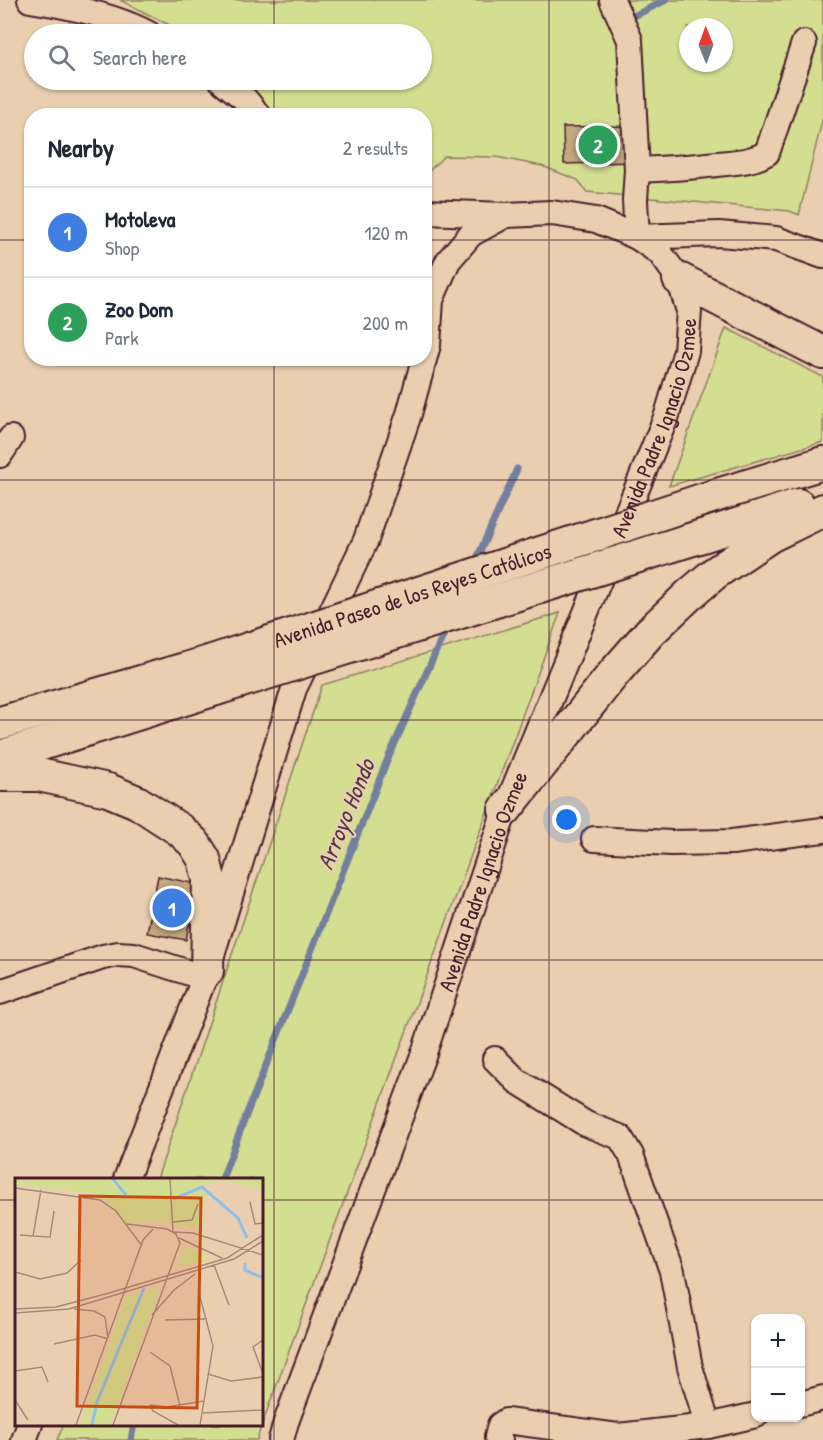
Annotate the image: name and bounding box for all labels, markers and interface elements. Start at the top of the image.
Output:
north arrow [679,18,733,72]
search box [24,24,432,90]
icon: search [45,41,78,74]
text: Search here [93,42,187,72]
pin: 2 [578,122,618,168]
text: Nearby [48,130,114,165]
text: 2 results [343,134,408,161]
text: Motoleva [105,204,175,234]
text: 1 [64,219,71,246]
text: 120 m [364,219,408,246]
text: Shop [105,234,139,261]
text: Zoo Dom [105,294,173,324]
text: 2 [63,309,72,336]
text: 200 m [363,309,408,336]
street label: Avenida Padre Ignacio Ozmee [603,317,703,542]
text: Park [105,324,138,351]
street label: Avenida Paseo de los Reyes Católicos [269,536,555,655]
water label: Arroyo Hondo [308,752,383,874]
street label: Avenida Padre Ignacio Ozmee [431,767,534,995]
your location [552,805,581,834]
pin: 1 [152,886,192,930]
inset map [15,1178,262,1425]
map controls [751,1314,805,1422]
button: + [751,1314,805,1368]
button: − [751,1368,805,1422]

